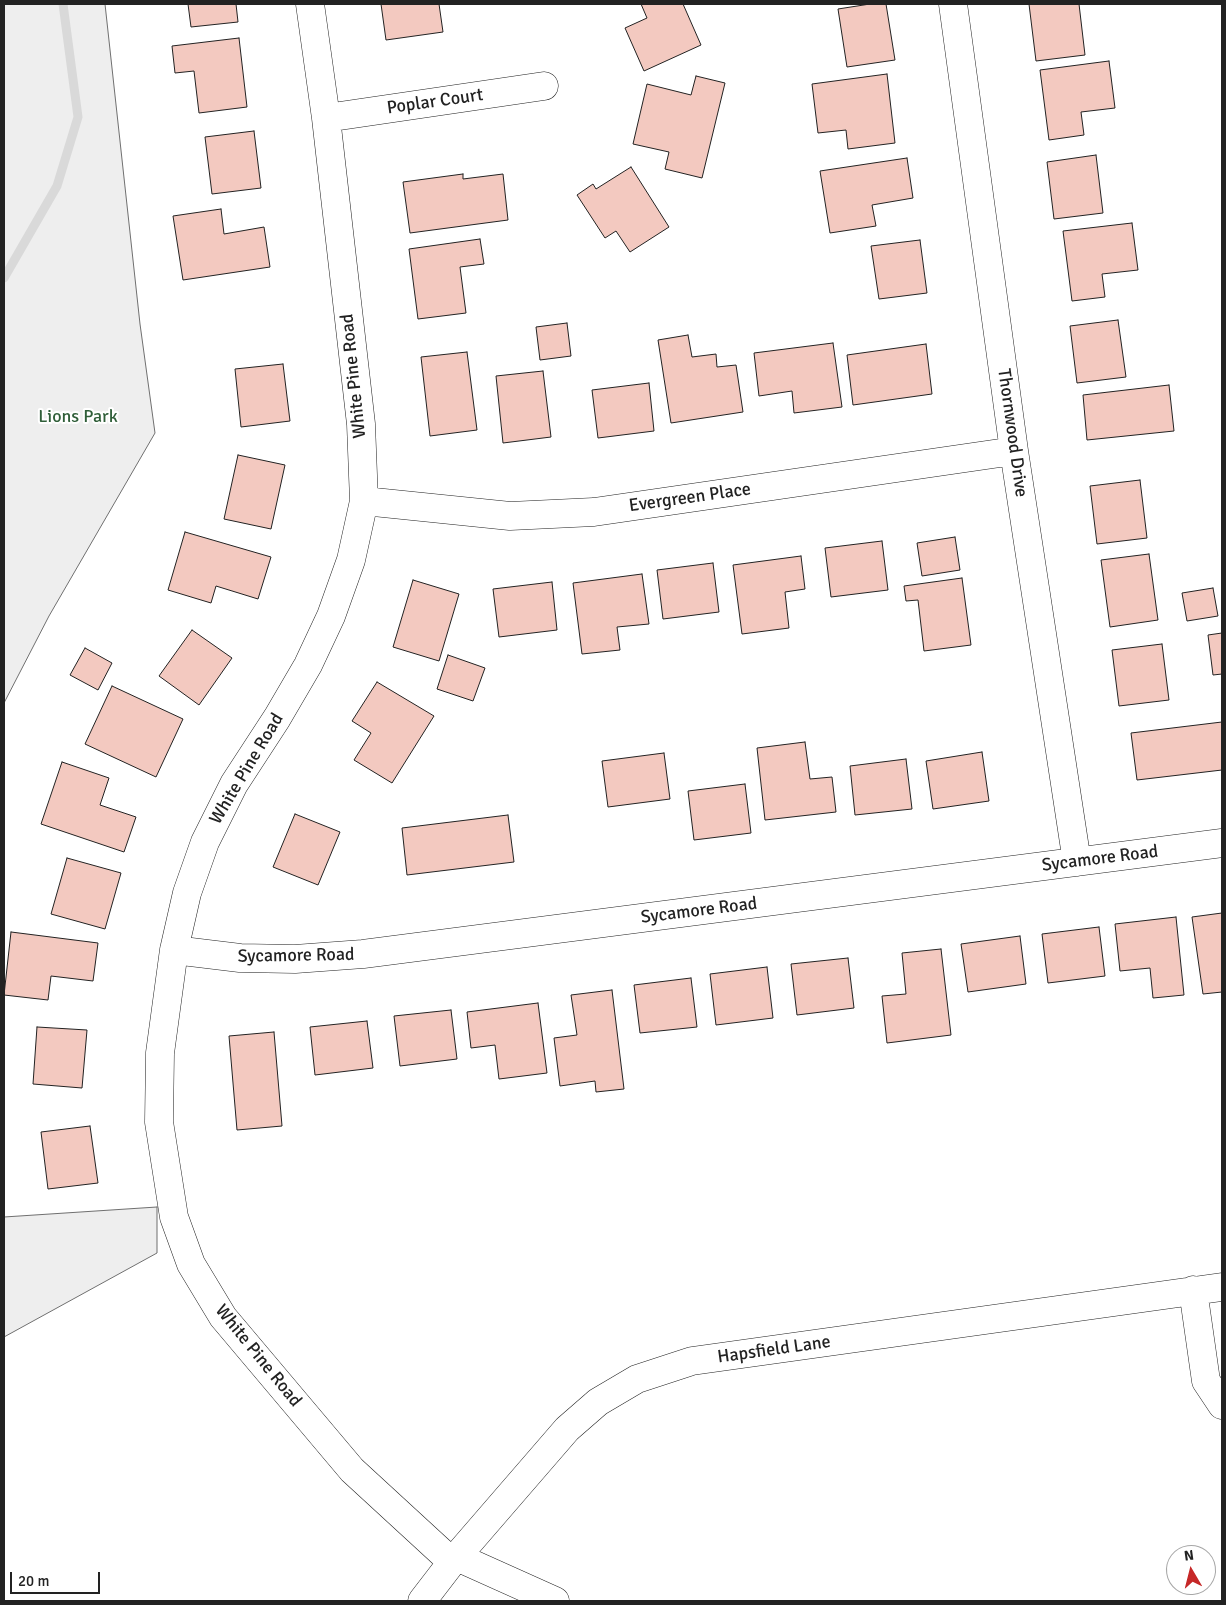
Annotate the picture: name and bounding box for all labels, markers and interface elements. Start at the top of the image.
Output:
street label: Poplar Court [386,85,484,119]
street label: White Pine Road [337,313,371,439]
street label: Thornwood Drive [992,367,1032,499]
park label: Lions Park [38,406,118,428]
street label: Evergreen Place [628,479,752,517]
street label: White Pine Road [205,710,289,828]
street label: Sycamore Road [1041,841,1159,877]
street label: Sycamore Road [640,893,758,929]
street label: Sycamore Road [237,944,355,968]
street label: White Pine Road [210,1300,306,1412]
street label: Hapsfield Lane [716,1331,832,1369]
north arrow [1166,1545,1216,1595]
text: N [1183,1547,1195,1565]
scale bar [12,1562,102,1594]
text: 20 m [18,1572,49,1590]

